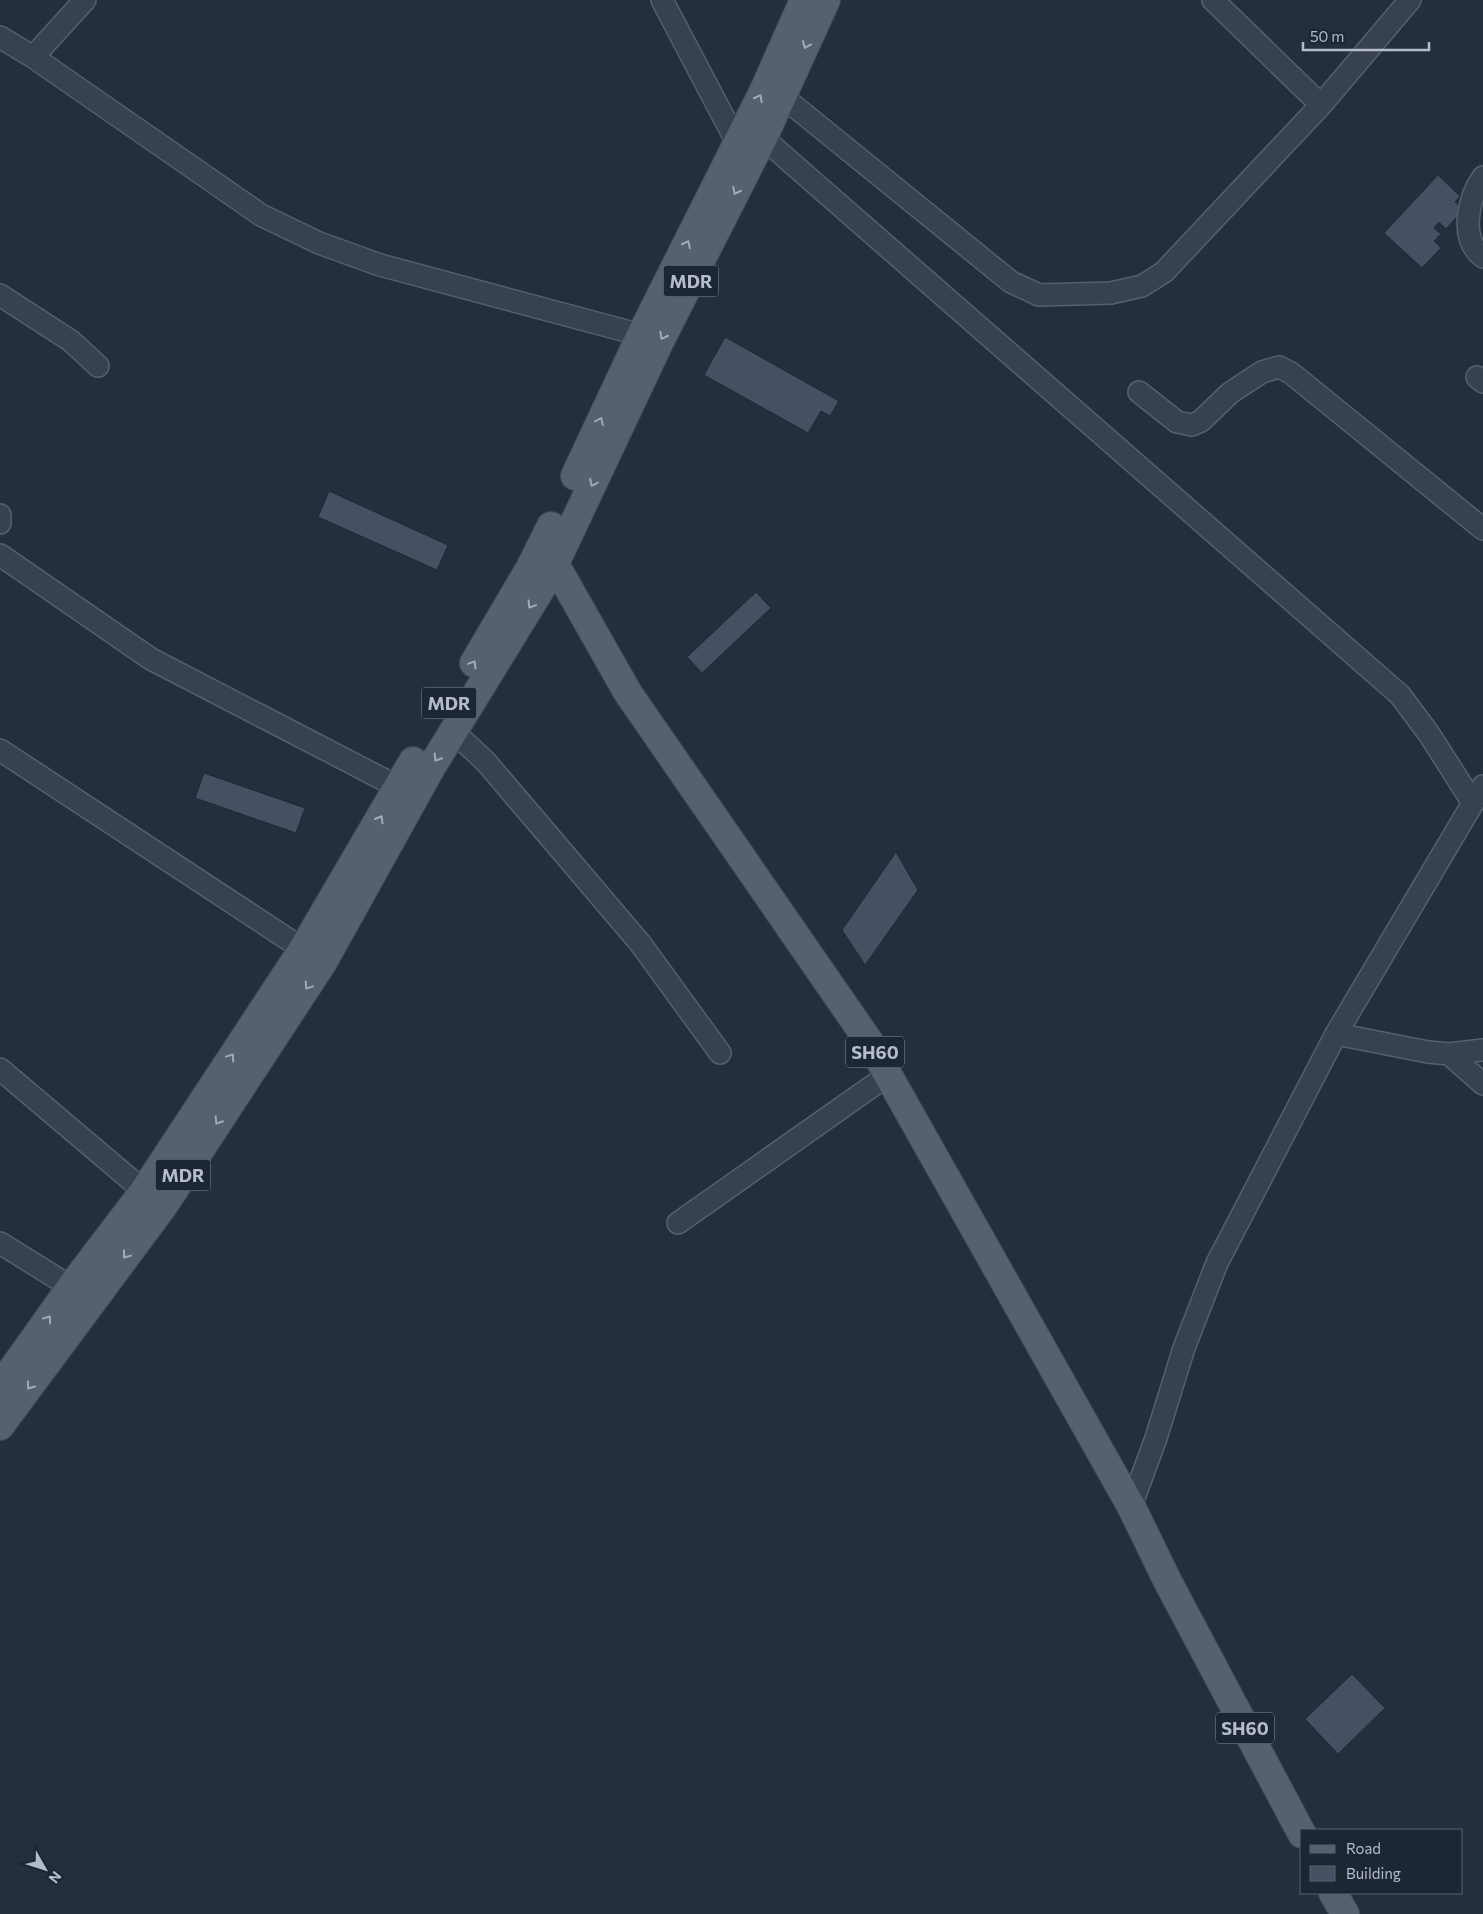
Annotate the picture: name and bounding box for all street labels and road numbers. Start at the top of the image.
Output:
road number: MDR [664,266,718,296]
road number: MDR [422,688,476,718]
road number: SH60 [846,1036,904,1068]
road number: MDR [156,1160,210,1190]
road number: SH60 [1216,1712,1274,1744]

